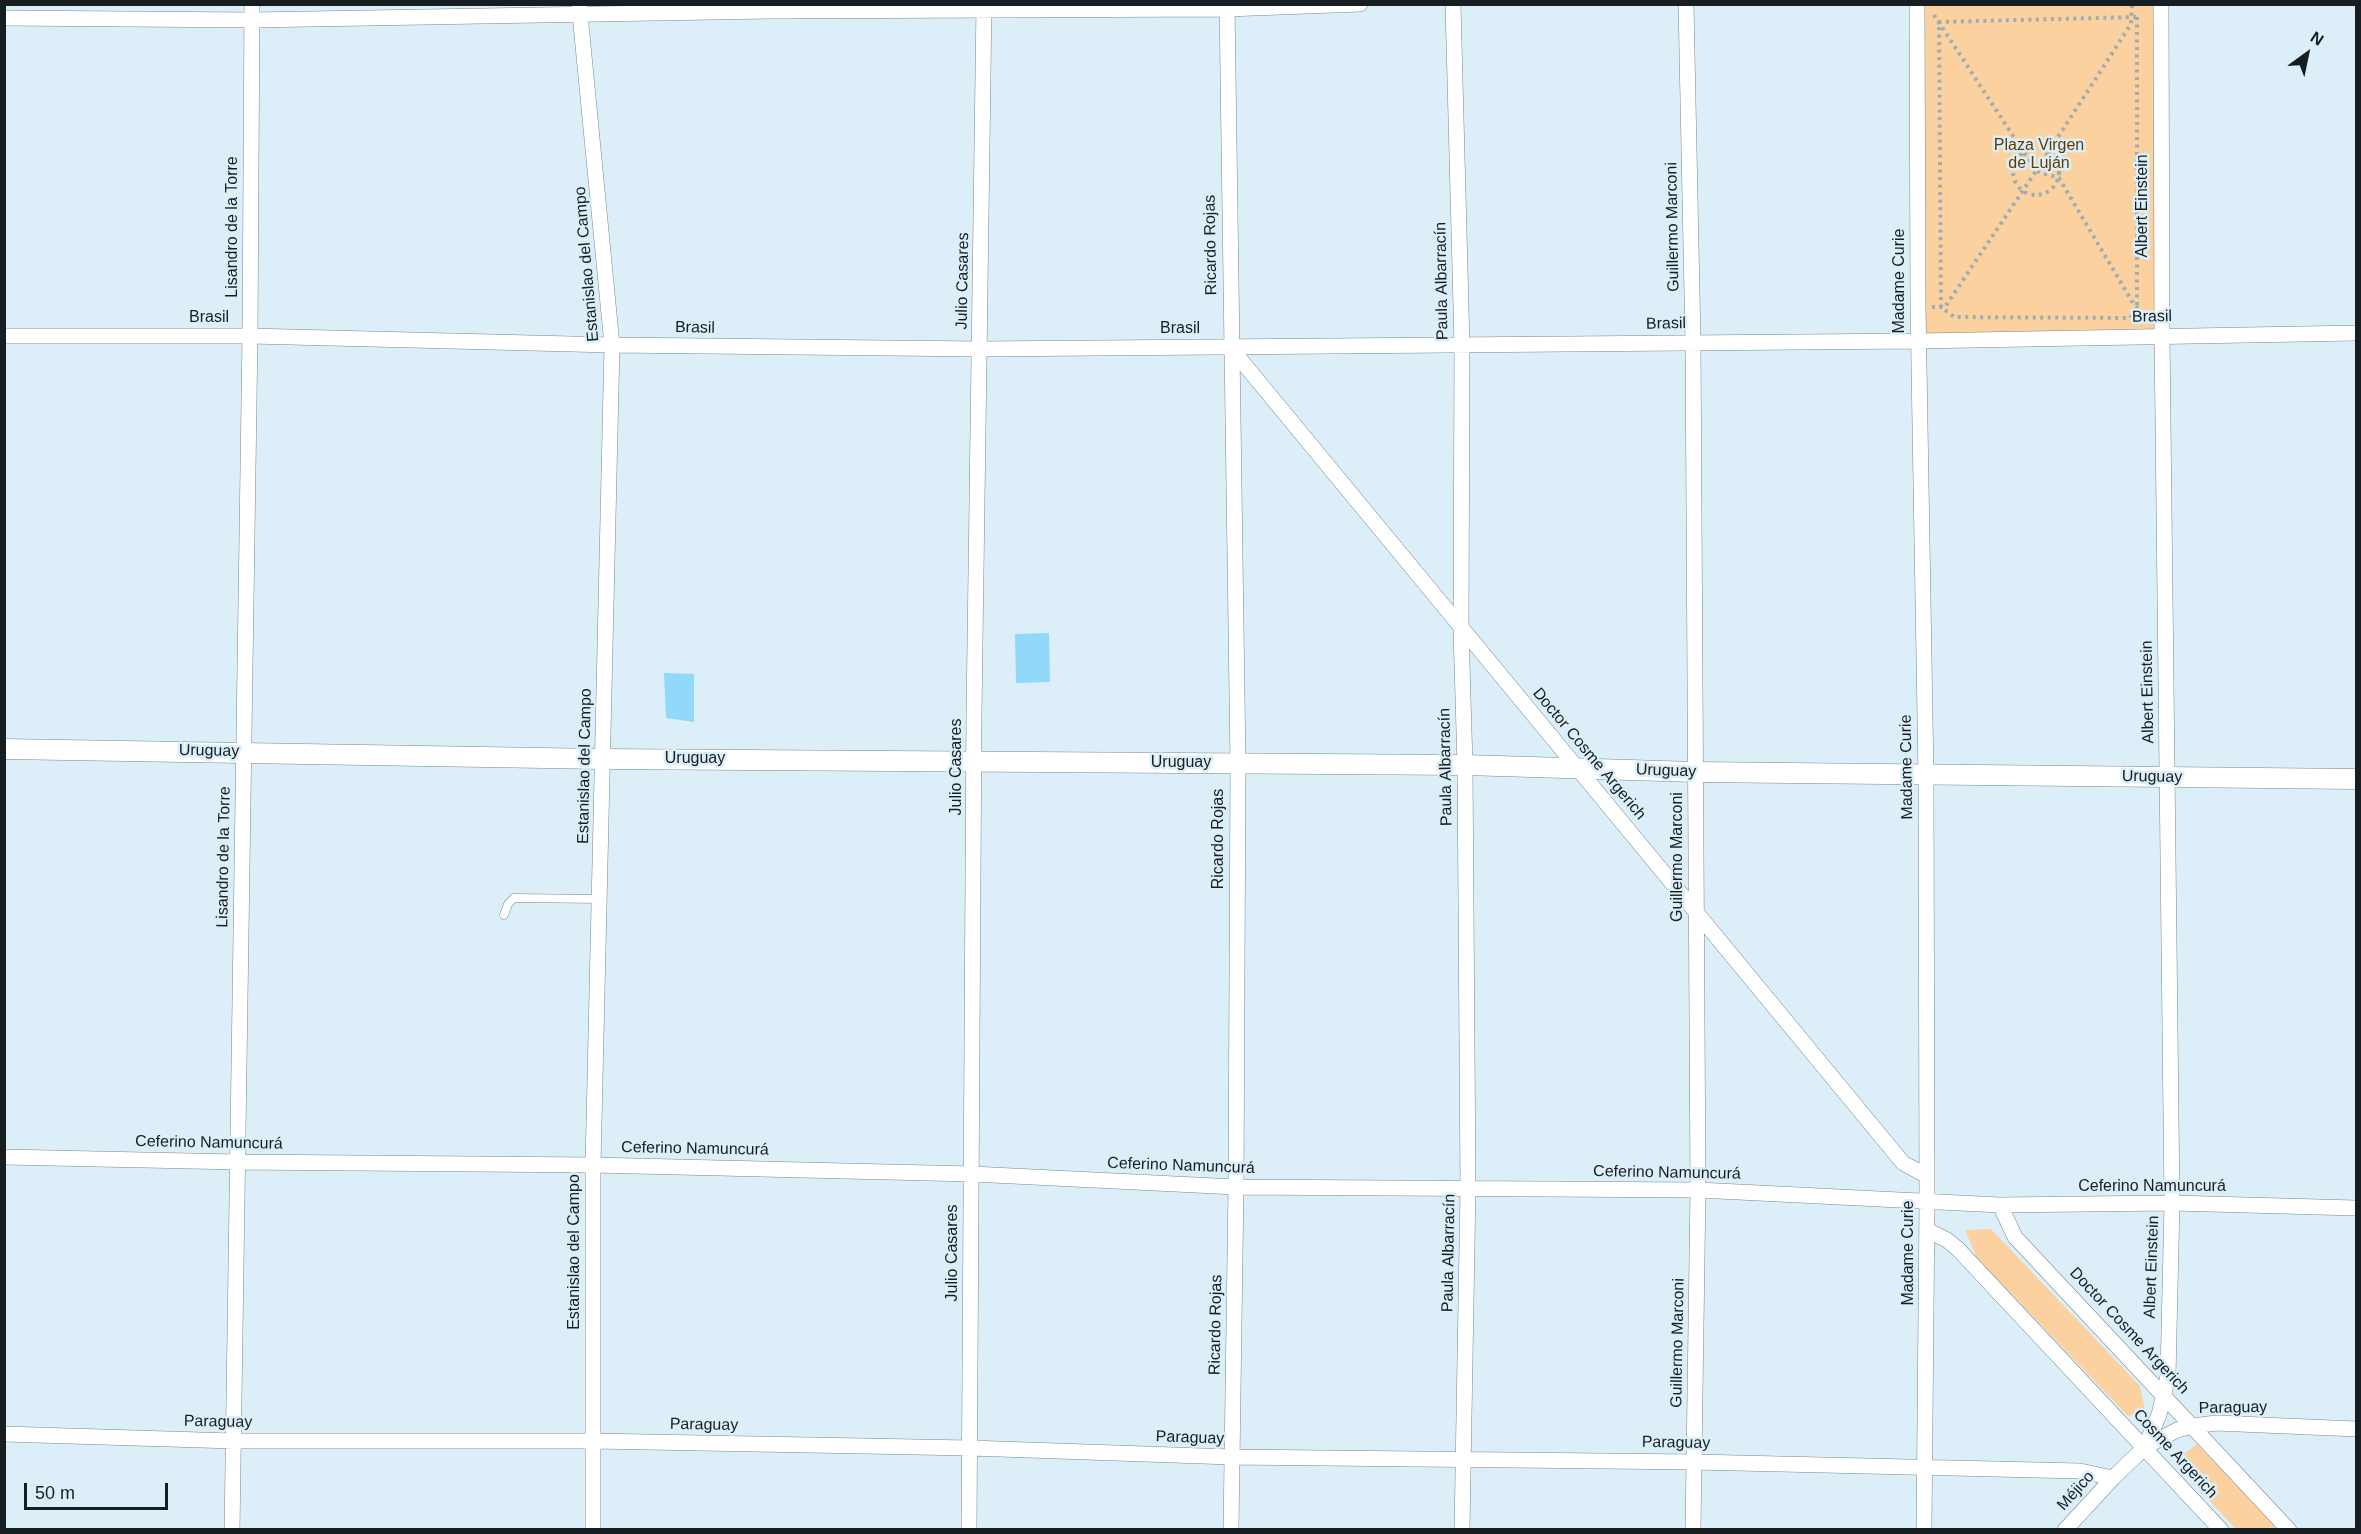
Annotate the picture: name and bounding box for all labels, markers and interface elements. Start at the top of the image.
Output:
north arrow [2277,24,2337,84]
text: N [2308,28,2327,49]
park label: Plaza Virgen de Luján [1994,136,2084,174]
street label: Albert Einstein [2133,154,2153,258]
street label: Lisandro de la Torre [223,156,243,298]
street label: Guillermo Marconi [1662,162,1684,292]
street label: Estanislao del Campo [571,186,603,342]
street label: Ricardo Rojas [1201,195,1221,295]
street label: Paula Albarracín [1431,222,1453,340]
street label: Madame Curie [1890,229,1910,333]
street label: Julio Casares [953,232,973,330]
street label: Brasil [2132,307,2172,327]
street label: Brasil [189,308,229,328]
street label: Brasil [1646,314,1686,334]
street label: Brasil [675,318,715,338]
street label: Brasil [1160,319,1200,339]
street label: Albert Einstein [2138,640,2158,744]
street label: Doctor Cosme Argerich [1528,684,1650,824]
street label: Estanislao del Campo [574,688,596,844]
street label: Paula Albarracín [1435,708,1457,826]
street label: Madame Curie [1896,714,1918,820]
street label: Julio Casares [947,719,967,815]
street label: Uruguay [179,741,239,761]
street label: Uruguay [665,749,725,769]
street label: Uruguay [1151,753,1211,773]
street label: Uruguay [1635,760,1697,782]
street label: Uruguay [2122,767,2182,787]
street label: Lisandro de la Torre [213,786,235,928]
street label: Ricardo Rojas [1209,789,1229,889]
street label: Guillermo Marconi [1668,792,1688,922]
street label: Ceferino Namuncurá [135,1132,283,1154]
street label: Ceferino Namuncurá [621,1138,769,1160]
street label: Ceferino Namuncurá [1107,1154,1255,1178]
street label: Ceferino Namuncurá [1593,1162,1741,1184]
street label: Estanislao del Campo [565,1174,585,1330]
street label: Ceferino Namuncurá [2078,1177,2226,1197]
street label: Paula Albarracín [1438,1194,1460,1312]
street label: Madame Curie [1899,1201,1919,1305]
street label: Julio Casares [943,1205,963,1301]
street label: Albert Einstein [2141,1215,2163,1319]
street label: Doctor Cosme Argerich [2065,1264,2193,1398]
street label: Ricardo Rojas [1206,1275,1226,1375]
street label: Guillermo Marconi [1667,1278,1689,1408]
street label: Paraguay [2199,1398,2267,1418]
street label: Cosme Argerich [2129,1406,2221,1502]
street label: Paraguay [184,1412,252,1432]
street label: Paraguay [670,1415,738,1435]
street label: Paraguay [1155,1427,1225,1449]
street label: Paraguay [1642,1433,1710,1453]
street label: Méjico [2053,1467,2099,1515]
scale bar [27,1471,171,1509]
text: 50 m [35,1483,75,1503]

